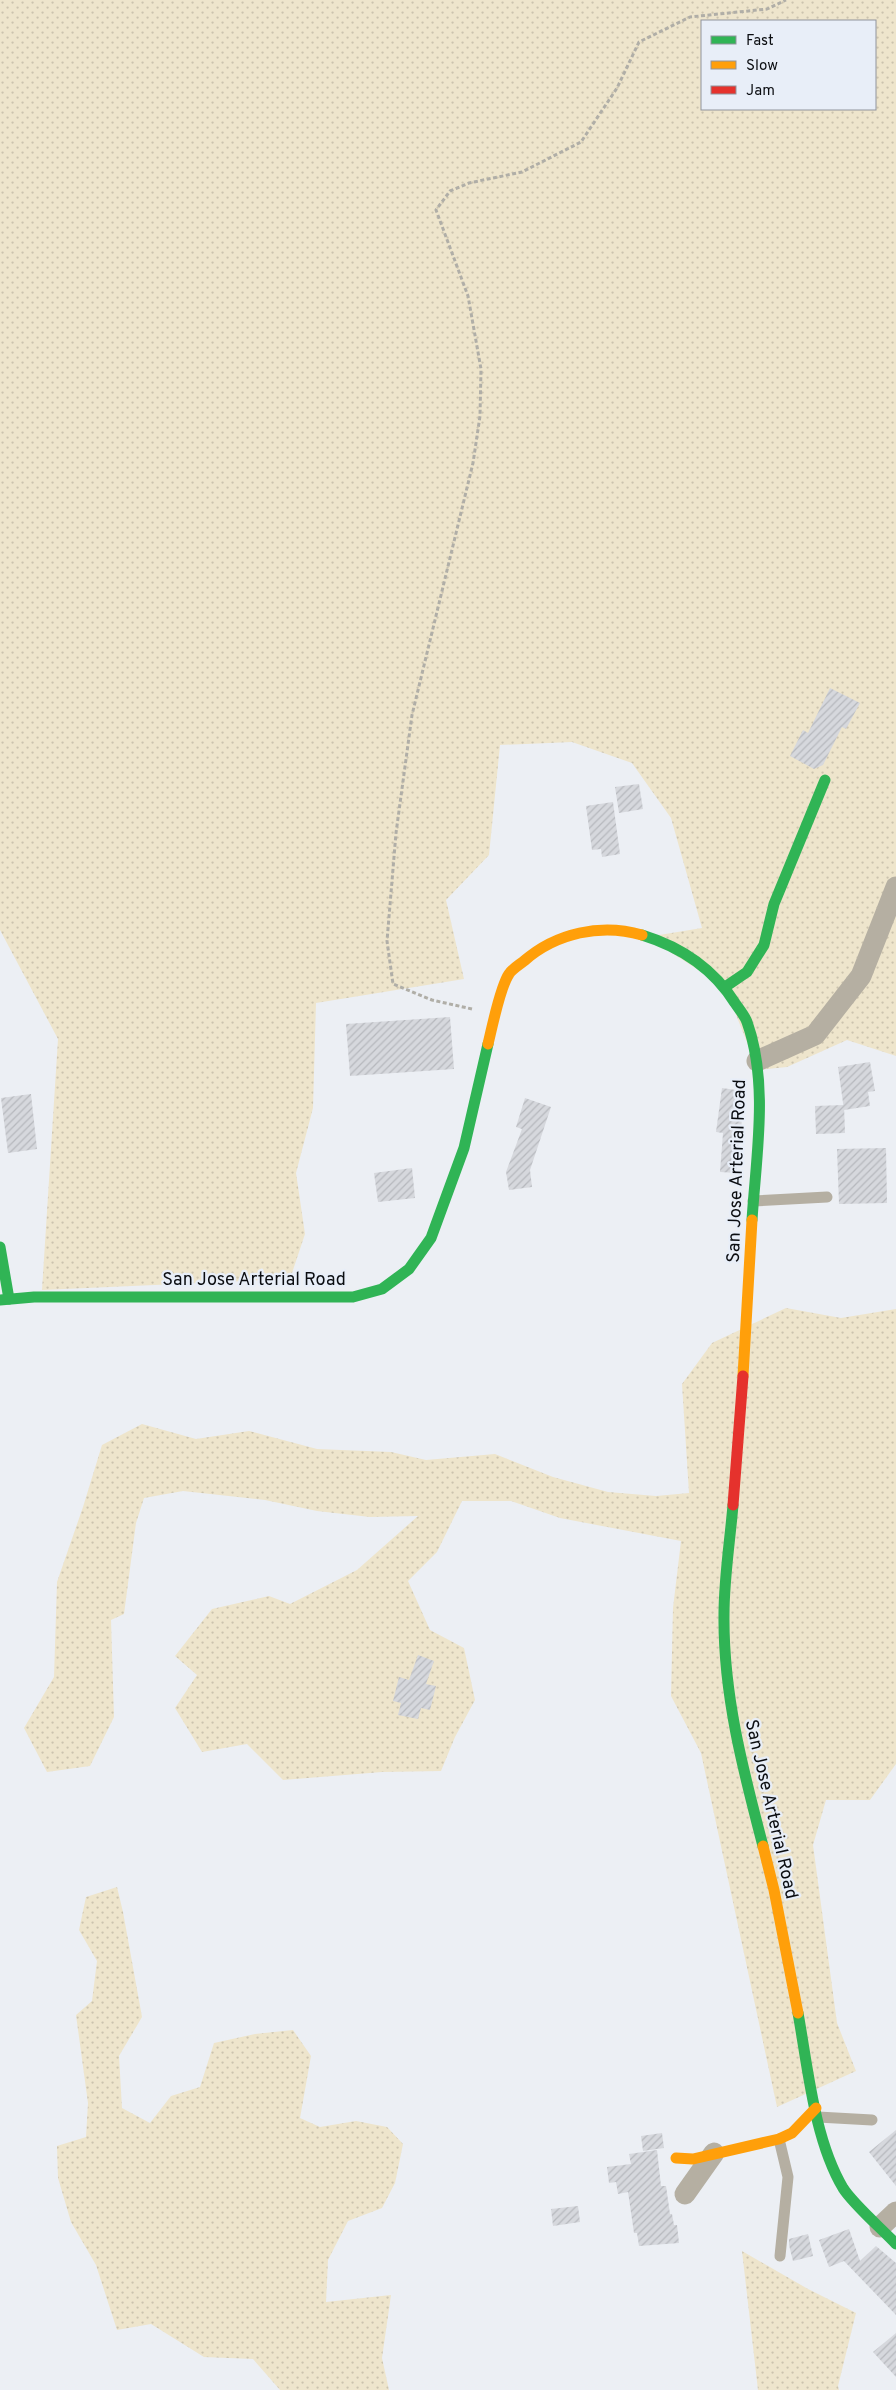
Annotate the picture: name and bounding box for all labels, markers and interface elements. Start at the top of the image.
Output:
legend [701,20,876,110]
text: Fast [746,32,774,51]
text: Slow [746,57,778,76]
text: Jam [746,82,775,101]
street label: San Jose Arterial Road [723,1079,752,1263]
street label: San Jose Arterial Road [162,1269,346,1292]
street label: San Jose Arterial Road [739,1717,802,1901]

